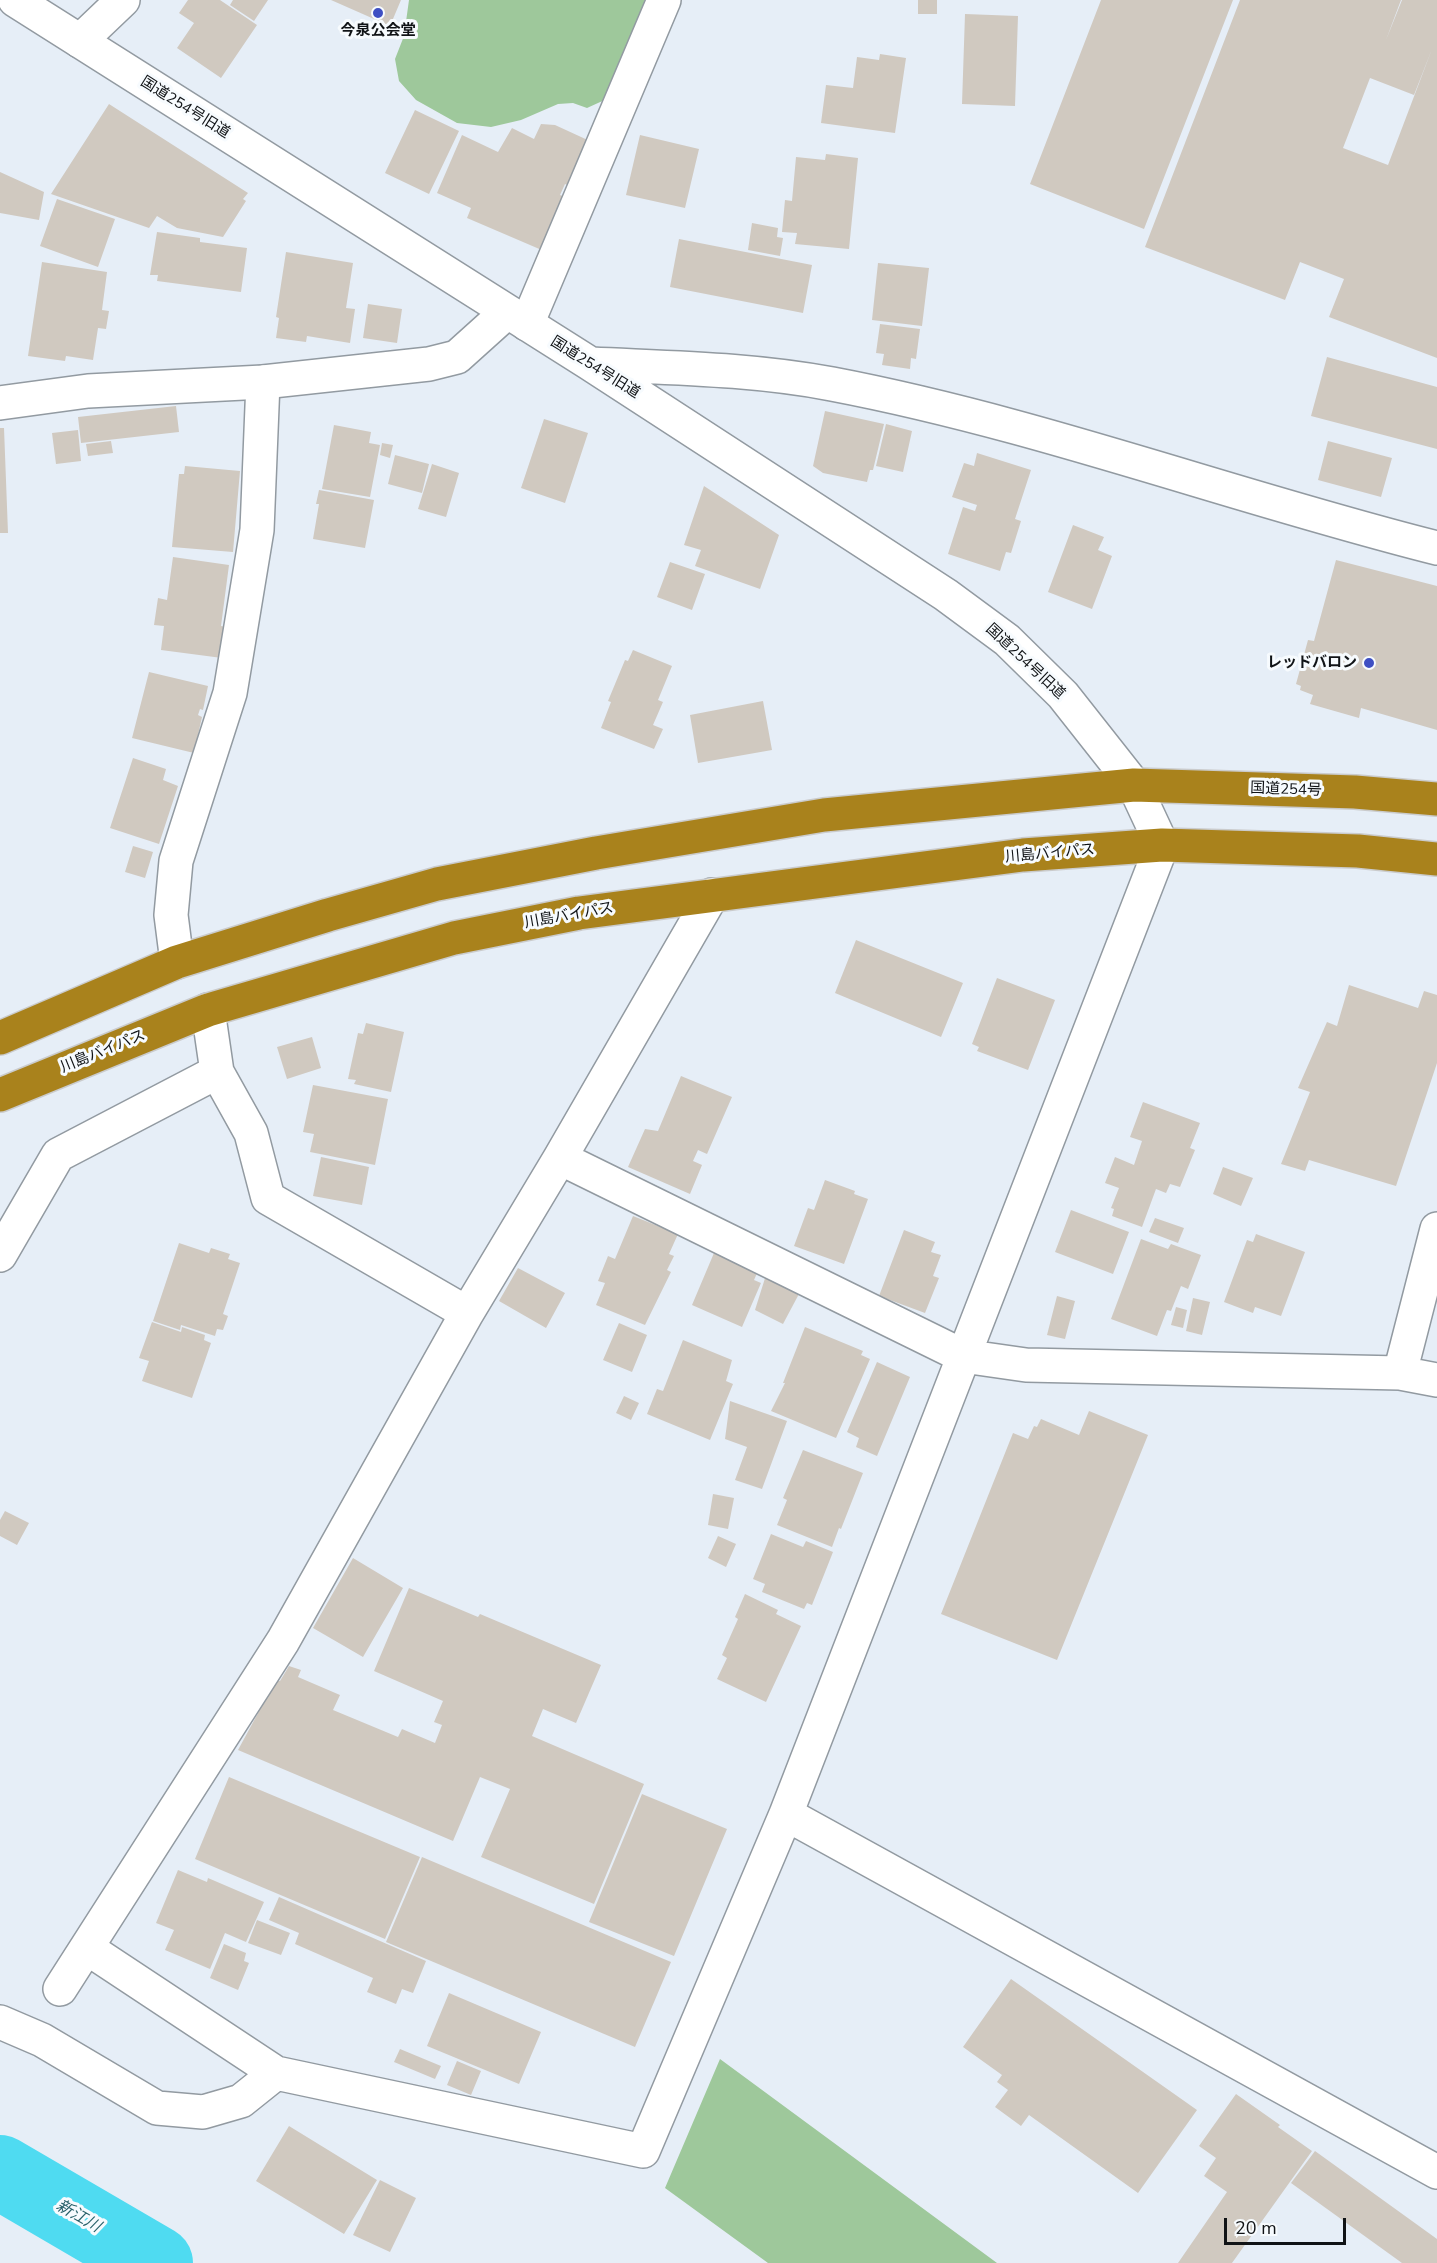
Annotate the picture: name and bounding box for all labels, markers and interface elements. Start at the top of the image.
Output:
marker: 今泉公会堂 [371,6,385,20]
place label: 今泉公会堂 [341,22,415,40]
street label: 国道254号旧道 [137,73,233,143]
street label: 国道254号旧道 [547,333,643,403]
street label: 国道254号旧道 [982,621,1068,703]
place label: レッドバロン [1267,654,1357,672]
marker: レッドバロン [1362,656,1376,670]
street label: 国道254号 [1250,780,1322,800]
street label: 川島バイパス [1004,841,1096,867]
street label: 川島バイパス [523,899,615,933]
street label: 川島バイパス [58,1027,148,1077]
water label: 新江川 [52,2197,104,2237]
scale bar [1227,2206,1348,2244]
text: 20 m [1235,2216,1277,2240]

